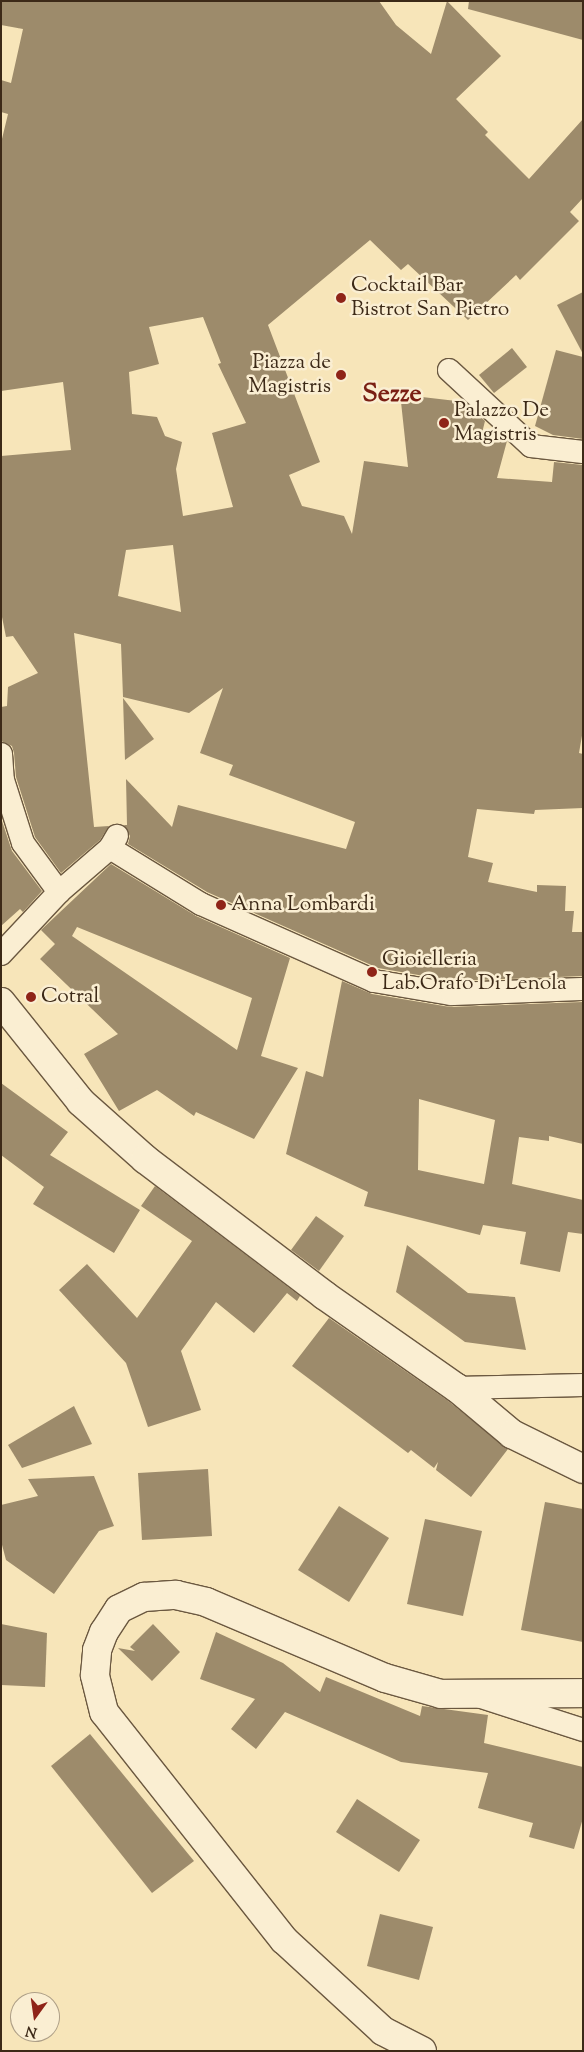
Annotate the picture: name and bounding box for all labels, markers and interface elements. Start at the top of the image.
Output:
place label: Cocktail Bar Bistrot San Pietro [351,273,509,323]
marker: Cocktail Bar Bistrot San Pietro [335,292,347,304]
place label: Piazza de Magistris [249,350,331,400]
marker: Piazza de Magistris [335,369,347,381]
district label: Sezze [362,379,422,411]
place label: Palazzo De Magistris [454,398,549,448]
marker: Palazzo De Magistris [438,417,450,429]
place label: Anna Lombardi [231,892,375,918]
marker: Anna Lombardi [215,899,227,911]
place label: Gioielleria Lab.Orafo Di Lenola [382,947,567,997]
marker: Gioielleria Lab.Orafo Di Lenola [366,966,378,978]
place label: Cotral [41,984,99,1010]
marker: Cotral [25,991,37,1003]
north arrow [10,1992,60,2042]
text: N [24,2020,39,2042]

